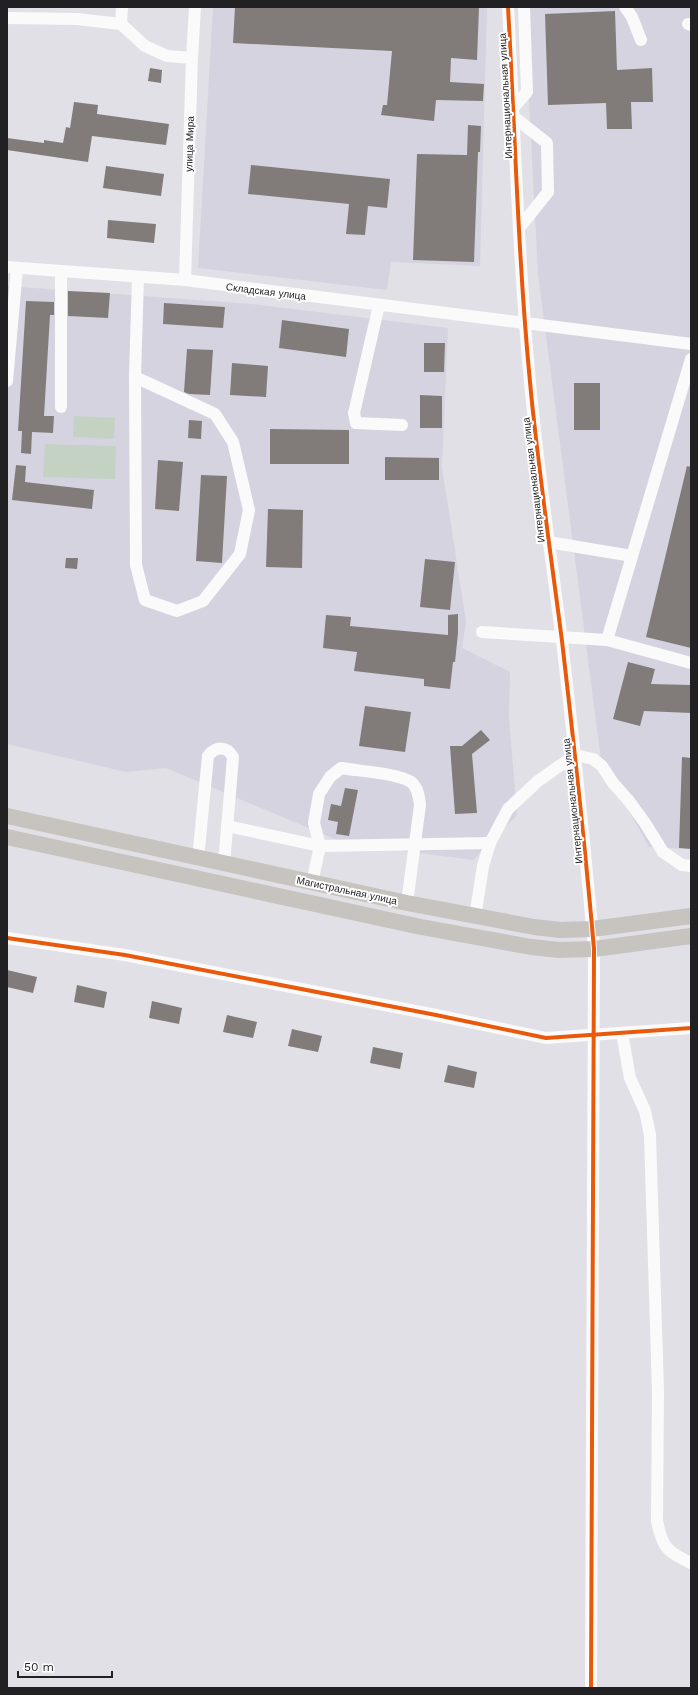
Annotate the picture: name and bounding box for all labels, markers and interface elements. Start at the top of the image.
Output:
street label: Интернациональная улица [497,32,514,159]
street label: улица Мира [183,115,196,172]
street label: Складская улица [225,281,307,302]
street label: Интернациональная улица [520,416,547,543]
street label: Интернациональная улица [560,737,585,864]
street label: Магистральная улица [296,874,399,907]
scale bar [18,1653,112,1679]
text: 50 m [24,1660,54,1674]

